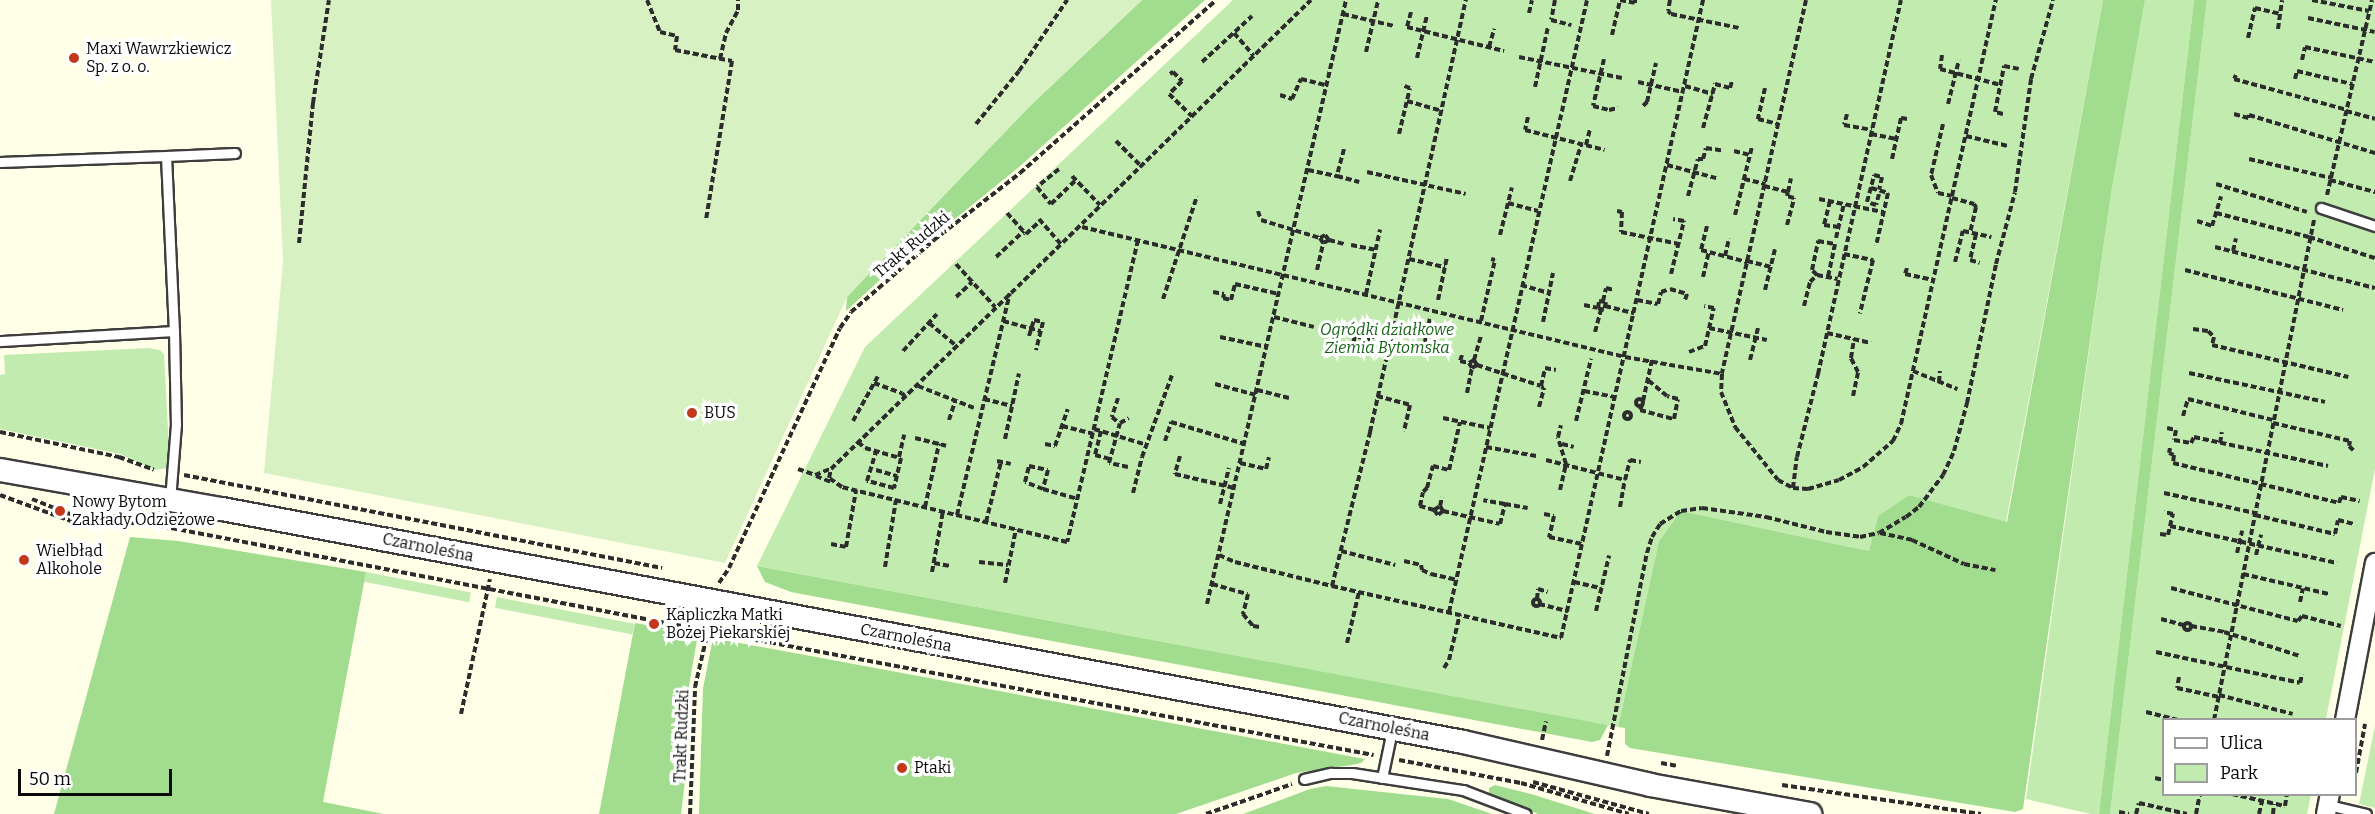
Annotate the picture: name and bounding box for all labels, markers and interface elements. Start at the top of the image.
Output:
place label: Maxi Wawrzkiewicz Sp. z o. o. [86,39,231,77]
marker: Maxi Wawrzkiewicz Sp. z o. o. [67,51,81,65]
street label: Trakt Rudzki [870,208,954,282]
park label: Ogródki działkowe Ziemia Bytomska [1320,320,1454,358]
place label: BUS [704,403,736,423]
marker: BUS [685,406,699,420]
place label: Nowy Bytom Zakłady Odzieżowe [72,492,215,530]
marker: Nowy Bytom Zakłady Odzieżowe [53,504,67,518]
street label: Czarnoleśna [381,530,475,566]
place label: Wielbłąd Alkohole [36,541,103,579]
marker: Wielbłąd Alkohole [17,553,31,567]
place label: Kapliczka Matki Bożej Piekarskiej [666,605,790,643]
marker: Kapliczka Matki Bożej Piekarskiej [647,617,661,631]
street label: Czarnoleśna [859,620,953,656]
street label: Trakt Rudzki [671,689,693,783]
street label: Czarnoleśna [1337,709,1431,745]
legend [2162,718,2357,796]
text: Ulica [2220,732,2263,754]
scale bar [21,757,176,795]
place label: Ptaki [914,758,951,778]
marker: Ptaki [895,761,909,775]
text: Park [2220,762,2258,784]
text: 50 m [29,768,71,790]

